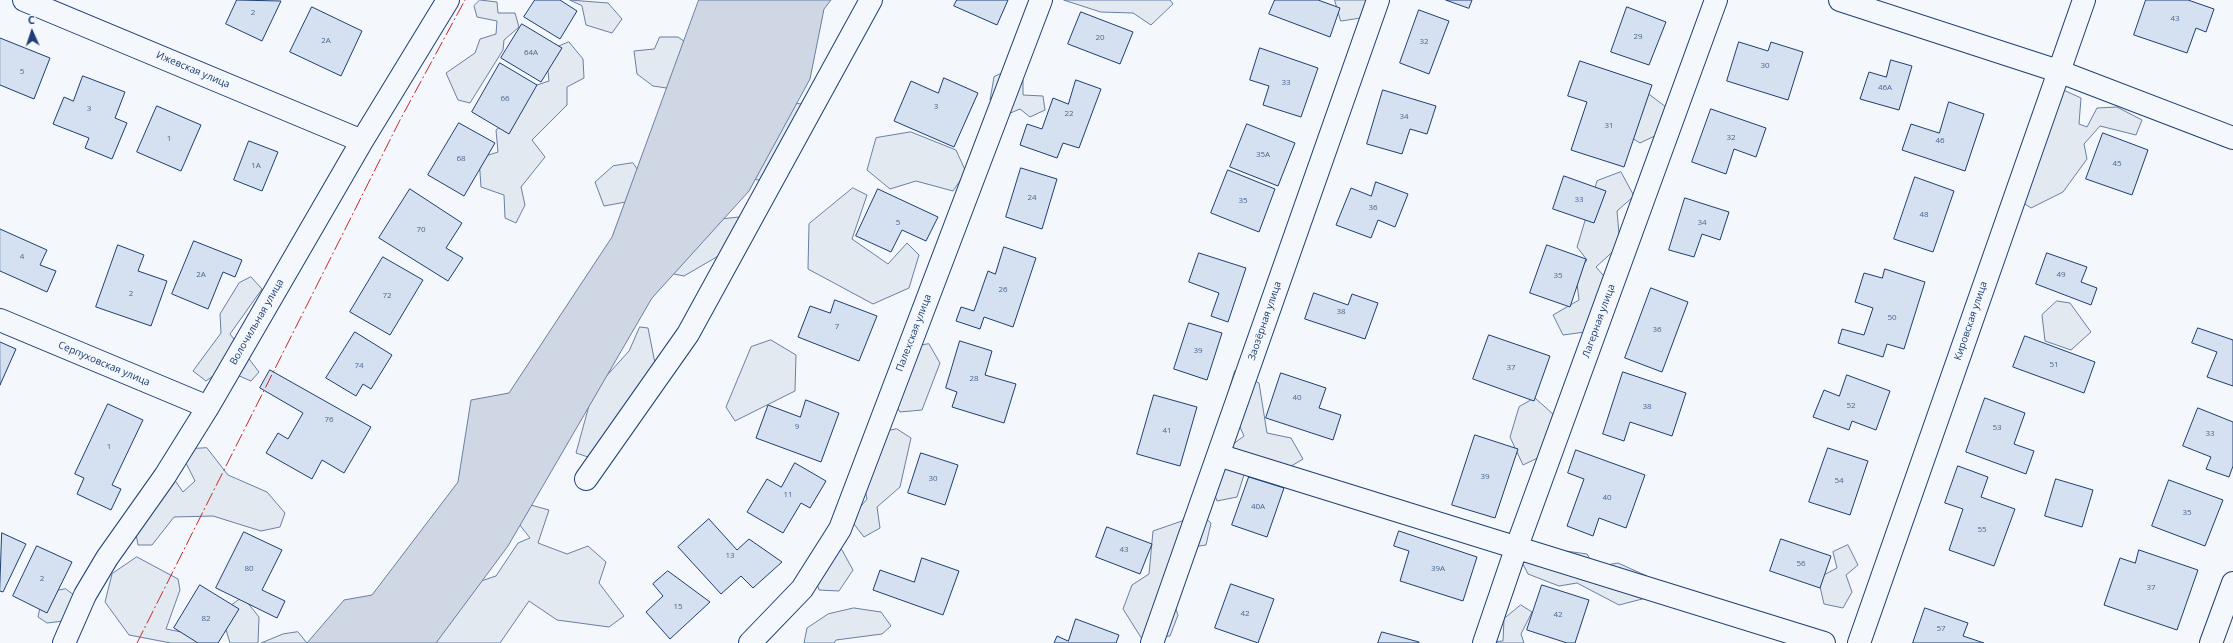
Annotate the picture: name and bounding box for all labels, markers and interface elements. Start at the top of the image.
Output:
house number: 2 [251,8,255,18]
north arrow [12,12,52,52]
text: С [27,12,35,27]
house number: 43 [2170,14,2180,24]
house number: 29 [1633,32,1643,42]
house number: 20 [1095,33,1105,43]
house number: 2А [321,36,331,46]
house number: 32 [1419,37,1429,47]
house number: 64А [524,48,538,58]
street label: Ижевская улица [154,49,232,91]
house number: 30 [1760,61,1770,71]
house number: 5 [20,67,24,77]
house number: 33 [1281,78,1291,88]
house number: 46А [1878,83,1892,93]
house number: 66 [500,94,510,104]
house number: 3 [934,102,938,112]
house number: 3 [87,104,91,114]
house number: 22 [1064,109,1074,119]
house number: 34 [1399,112,1409,122]
house number: 31 [1604,121,1614,131]
house number: 32 [1726,133,1736,143]
house number: 1 [167,134,171,144]
house number: 46 [1935,136,1945,146]
house number: 35А [1256,150,1270,160]
house number: 68 [456,154,466,164]
house number: 45 [2112,159,2122,169]
house number: 1А [251,161,261,171]
house number: 24 [1027,193,1037,203]
house number: 33 [1574,195,1584,205]
house number: 35 [1238,196,1248,206]
house number: 36 [1368,203,1378,213]
house number: 48 [1919,210,1929,220]
house number: 5 [896,218,900,228]
house number: 34 [1697,218,1707,228]
house number: 70 [416,225,426,235]
house number: 4 [20,252,24,262]
house number: 2А [196,270,206,280]
house number: 49 [2056,270,2066,280]
house number: 35 [1553,271,1563,281]
street label: Волочильная улица [228,277,286,367]
street label: Заозёрная улица [1246,280,1284,362]
street label: Кировская улица [1952,280,1990,362]
street label: Лагерная улица [1580,283,1618,359]
house number: 26 [998,285,1008,295]
house number: 2 [129,289,133,299]
house number: 72 [382,291,392,301]
street label: Палехская улица [894,293,934,373]
house number: 38 [1336,307,1346,317]
house number: 50 [1887,313,1897,323]
house number: 7 [835,322,839,332]
house number: 36 [1652,325,1662,335]
street label: Серпуховская улица [56,339,152,389]
house number: 39 [1193,346,1203,356]
house number: 51 [2049,360,2059,370]
house number: 74 [354,361,364,371]
house number: 37 [1506,363,1516,373]
house number: 28 [969,374,979,384]
house number: 40 [1292,393,1302,403]
house number: 52 [1846,401,1856,411]
house number: 38 [1642,402,1652,412]
house number: 76 [324,415,334,425]
house number: 9 [795,422,799,432]
house number: 53 [1992,423,2002,433]
house number: 41 [1162,426,1172,436]
house number: 33 [2205,429,2215,439]
house number: 1 [107,442,111,452]
house number: 39 [1480,472,1490,482]
house number: 30 [928,474,938,484]
house number: 54 [1834,476,1844,486]
house number: 11 [783,490,793,500]
house number: 40 [1602,493,1612,503]
house number: 40А [1251,502,1265,512]
house number: 35 [2182,508,2192,518]
house number: 55 [1977,525,1987,535]
house number: 43 [1119,545,1129,555]
house number: 13 [725,551,735,561]
house number: 56 [1796,559,1806,569]
house number: 80 [244,564,254,574]
house number: 39А [1431,564,1445,574]
house number: 2 [40,574,44,584]
house number: 37 [2146,583,2156,593]
house number: 15 [673,602,683,612]
house number: 42 [1240,609,1250,619]
house number: 42 [1553,610,1563,620]
house number: 82 [201,614,211,624]
house number: 57 [1936,624,1946,634]

